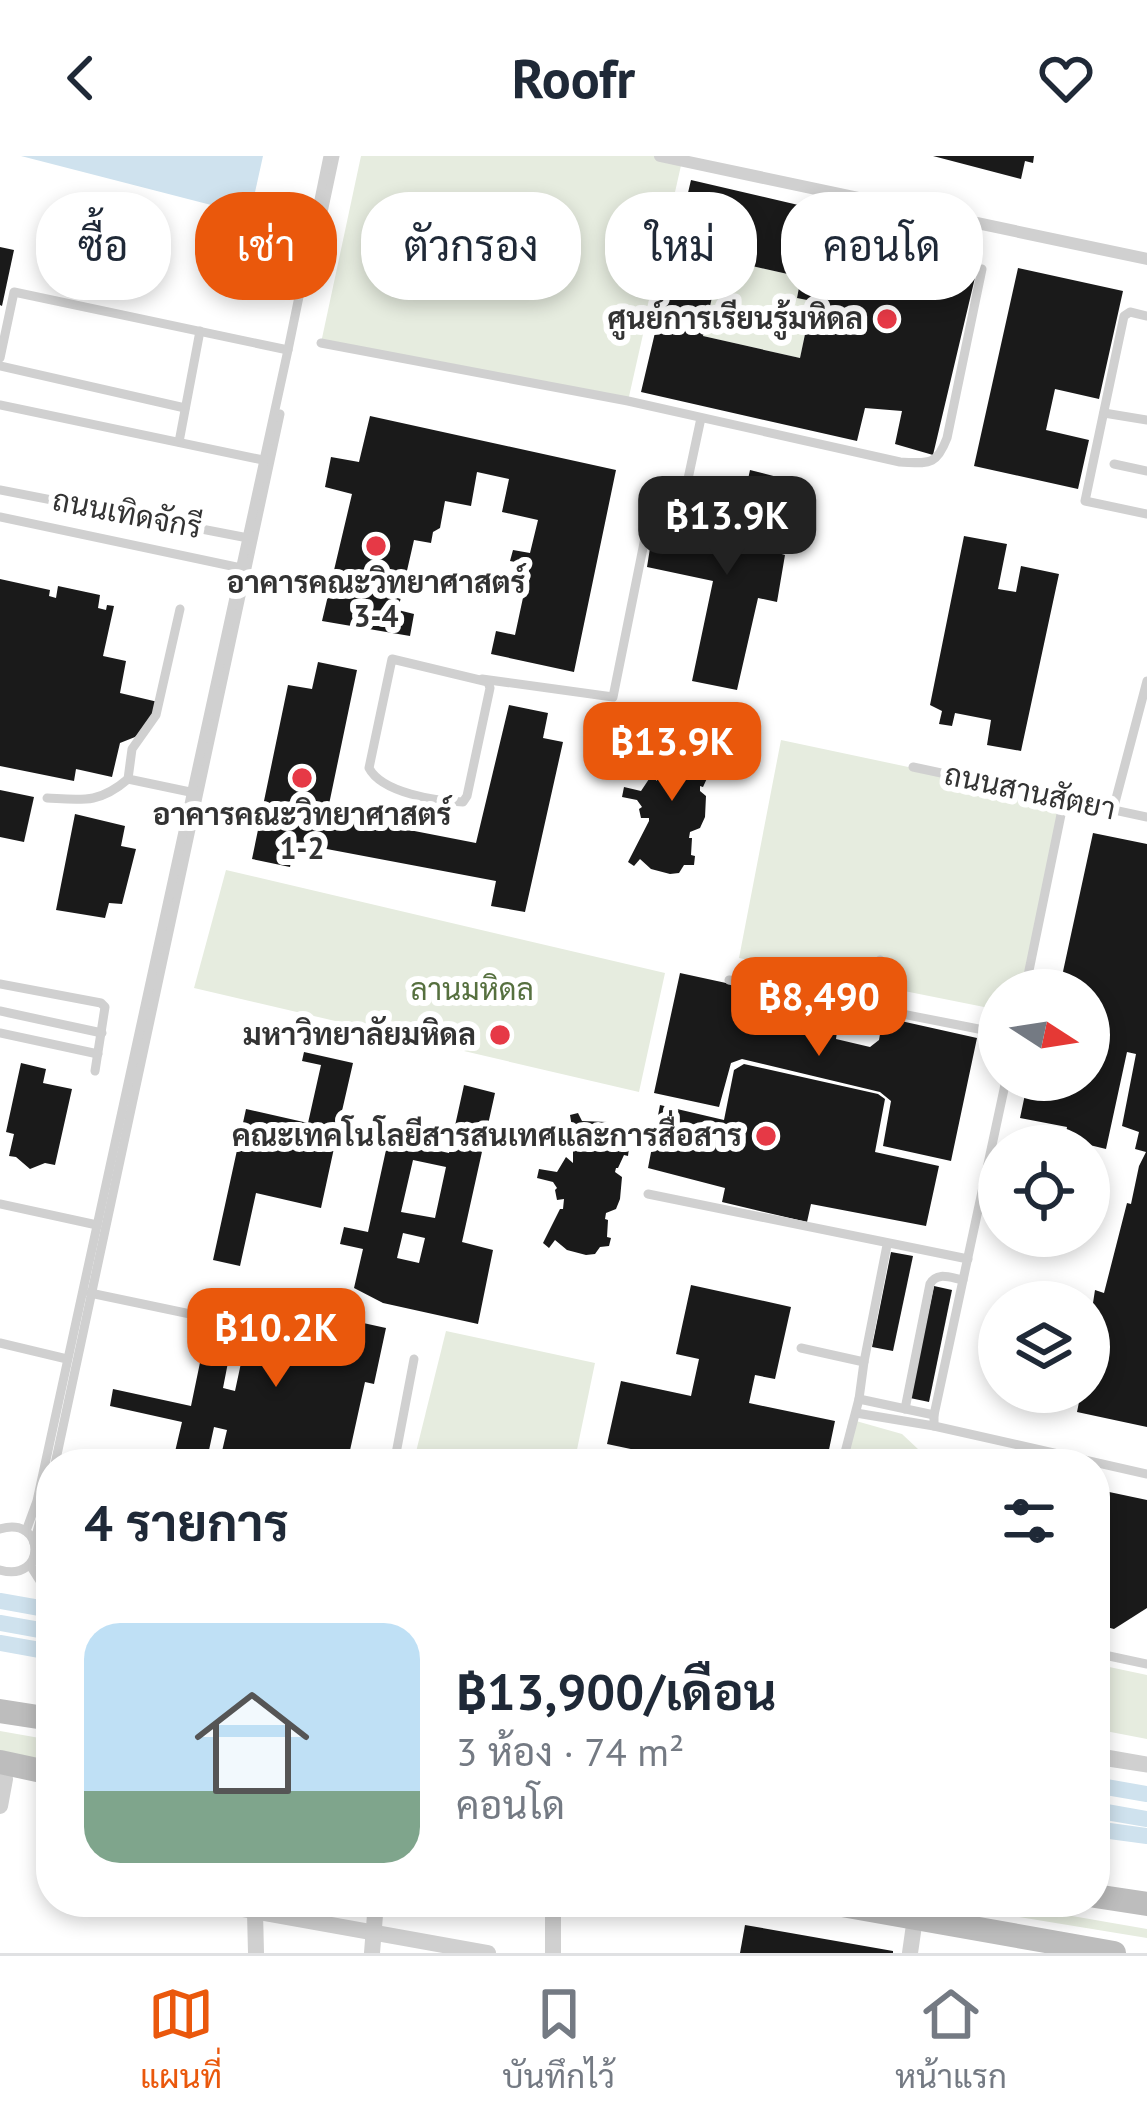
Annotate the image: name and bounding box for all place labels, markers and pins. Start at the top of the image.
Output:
place label: ศูนย์การเรียนรู้มหิดล [608,298,863,340]
marker: ศูนย์การเรียนรู้มหิดล [874,306,900,332]
pin: ฿13.9K [629,476,825,578]
marker: อาคารคณะวิทยาศาสตร์ 3-4 [363,533,389,559]
place label: อาคารคณะวิทยาศาสตร์ 3-4 [226,562,527,635]
pin: ฿13.9K [574,702,770,804]
marker: อาคารคณะวิทยาศาสตร์ 1-2 [289,765,315,791]
place label: อาคารคณะวิทยาศาสตร์ 1-2 [152,794,453,867]
pin: ฿8,490 [721,957,917,1059]
place label: มหาวิทยาลัยมหิดล [243,1014,476,1053]
marker: มหาวิทยาลัยมหิดล [487,1022,513,1048]
place label: คณะเทคโนโลยีสารสนเทศและการสื่อสาร [232,1110,742,1154]
marker: คณะเทคโนโลยีสารสนเทศและการสื่อสาร [753,1123,779,1149]
pin: ฿10.2K [178,1288,374,1390]

